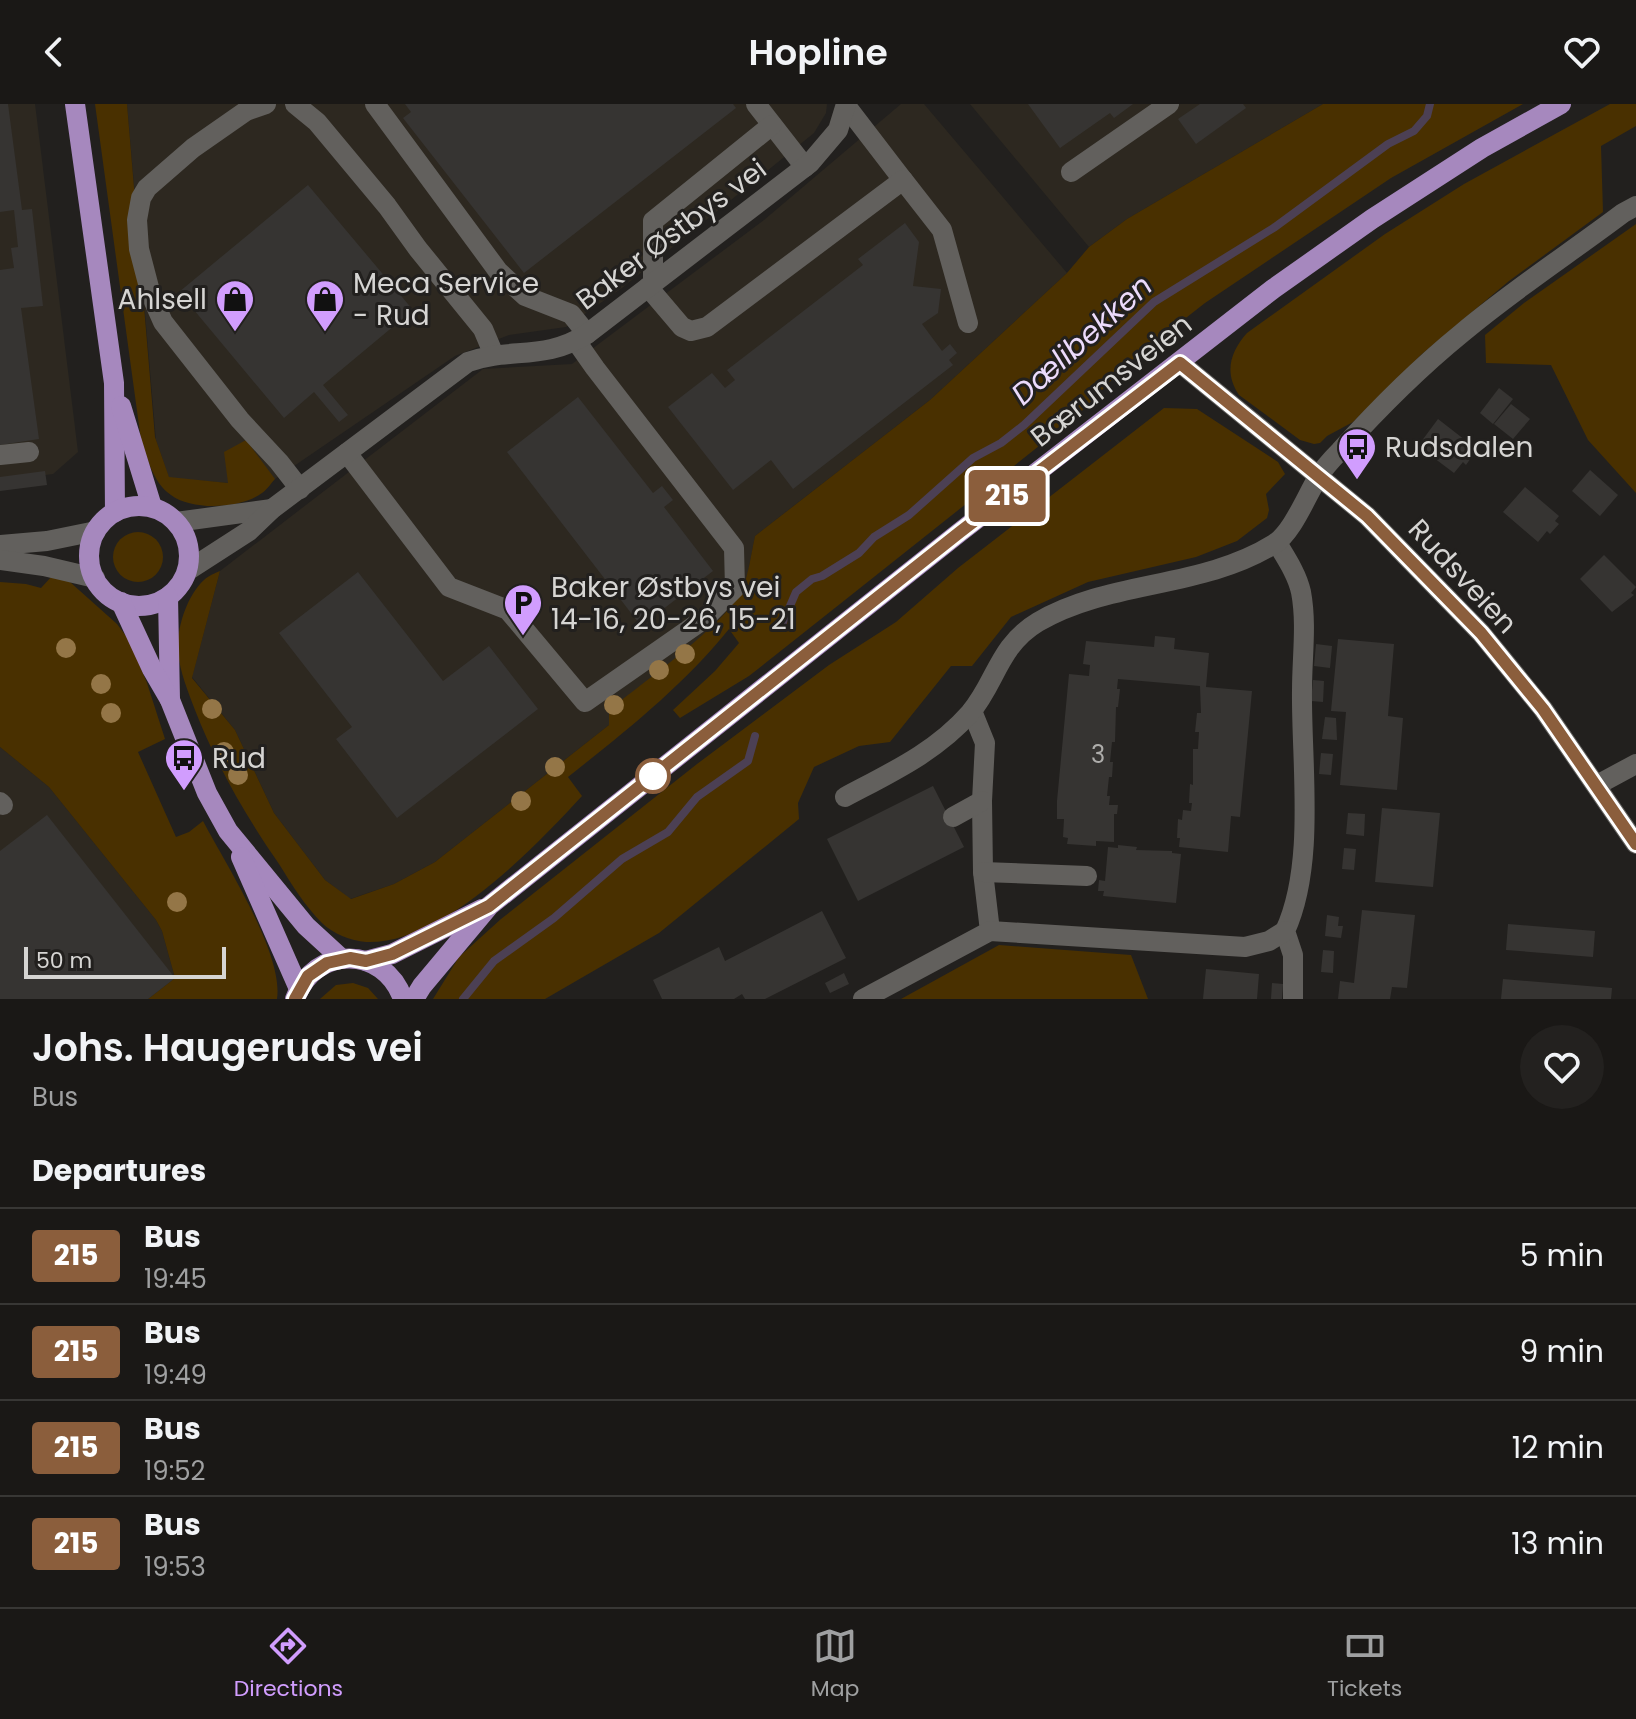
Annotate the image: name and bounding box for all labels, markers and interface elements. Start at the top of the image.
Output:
text: Hopline [748,27,888,78]
icon: back [32,30,76,74]
icon: heart [1560,30,1604,74]
street label: Baker Østbys vei [568,150,775,319]
place label: Meca Service - Rud [353,264,539,335]
water label: Dælibekken [1002,265,1162,415]
shop icon: Ahlsell [214,278,256,333]
shop icon: Meca Service - Rud [304,278,346,333]
place label: Ahlsell [118,280,207,319]
street label: Bærumsveien [1022,305,1200,456]
bus stop icon: Rudsdalen [1336,426,1378,481]
place label: Rudsdalen [1385,428,1534,467]
line badge: 215 [961,470,1053,522]
text: 215 [985,476,1029,515]
street label: Rudsveien [1399,510,1526,642]
place label: Baker Østbys vei 14-16, 20-26, 15-21 [551,568,796,639]
parking icon: Baker Østbys vei 14-16, 20-26, 15-21 [502,582,544,637]
bus stop icon: Rud [163,737,205,792]
house number: 3 [1091,738,1105,771]
place label: Rud [212,739,266,778]
unlabelled marker [636,759,670,793]
scale bar [24,943,226,979]
text: 50 m [36,945,92,976]
text: Johs. Haugeruds vei [32,1021,423,1074]
button: heart [1520,1025,1604,1109]
text: Bus [32,1079,78,1115]
text: Departures [32,1149,206,1192]
text: Bus [144,1215,201,1258]
text: 5 min [1520,1234,1604,1277]
text: 215 [54,1236,98,1275]
text: 19:45 [144,1261,207,1297]
text: Bus [144,1311,201,1354]
text: 9 min [1520,1330,1604,1373]
text: 215 [54,1332,98,1371]
text: 19:49 [144,1357,207,1393]
text: Bus [144,1407,201,1450]
text: 12 min [1512,1426,1604,1469]
text: 215 [54,1428,98,1467]
text: 19:52 [144,1453,206,1489]
text: Bus [144,1503,201,1546]
text: 13 min [1511,1522,1604,1565]
text: 215 [54,1524,98,1563]
text: 19:53 [144,1549,206,1585]
tab: Directions [234,1624,343,1705]
tab: Map [811,1624,859,1705]
tab: Tickets [1327,1624,1402,1705]

